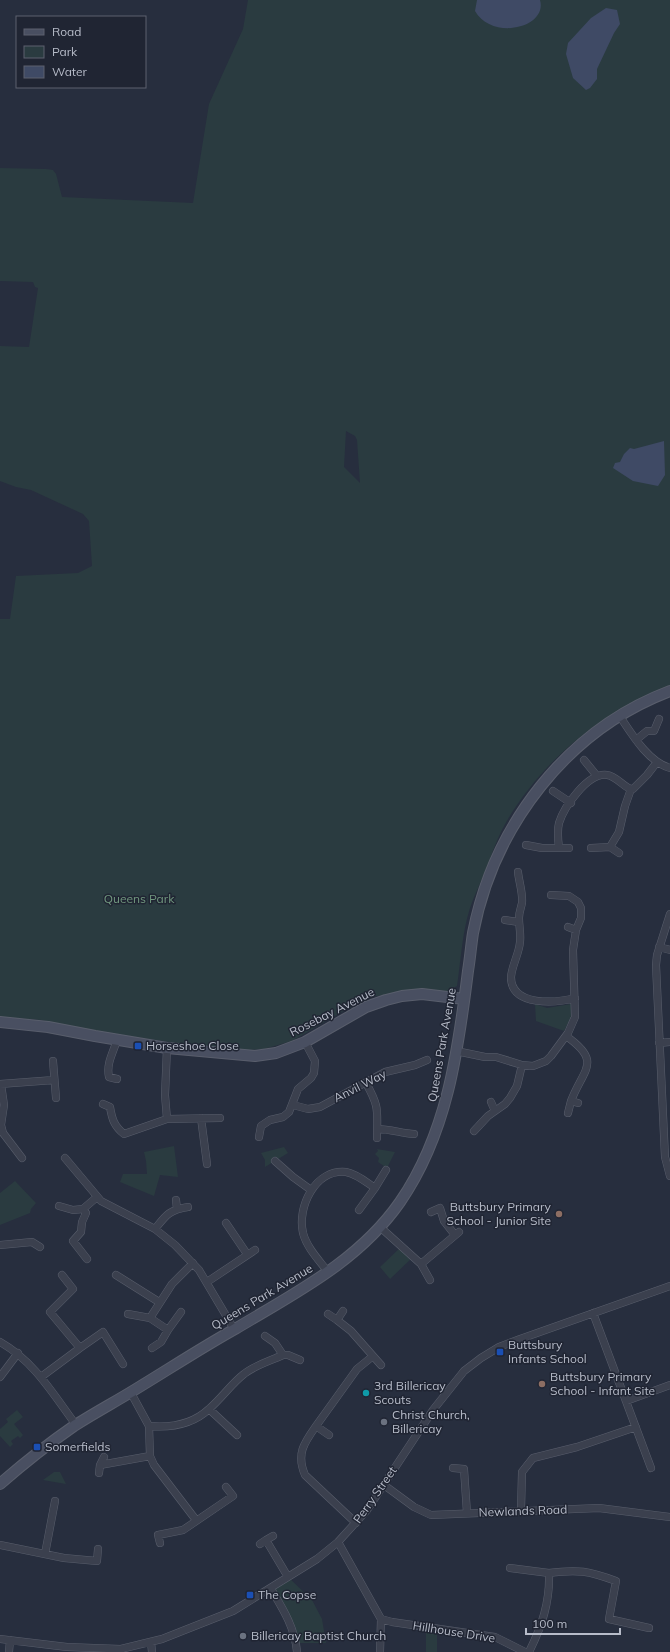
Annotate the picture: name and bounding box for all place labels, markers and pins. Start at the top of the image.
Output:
place label: Horseshoe Close [146,1038,239,1053]
marker: Horseshoe Close [133,1041,143,1051]
place label: Buttsbury Primary School - Junior Site [446,1199,552,1228]
marker: Buttsbury Primary School - Junior Site [554,1209,564,1219]
place label: Buttsbury Infants School [508,1337,587,1366]
marker: Buttsbury Infants School [495,1347,505,1357]
place label: Buttsbury Primary School - Infant Site [550,1369,655,1398]
place label: 3rd Billericay Scouts [374,1378,446,1407]
marker: Buttsbury Primary School - Infant Site [537,1379,547,1389]
marker: 3rd Billericay Scouts [361,1388,371,1398]
place label: Christ Church, Billericay [392,1407,470,1436]
marker: Christ Church, Billericay [379,1417,389,1427]
place label: Somerfields [45,1439,111,1454]
marker: Somerfields [32,1442,42,1452]
place label: The Copse [258,1587,316,1602]
marker: The Copse [245,1590,255,1600]
place label: Billericay Baptist Church [251,1628,386,1643]
marker: Billericay Baptist Church [238,1631,248,1641]

